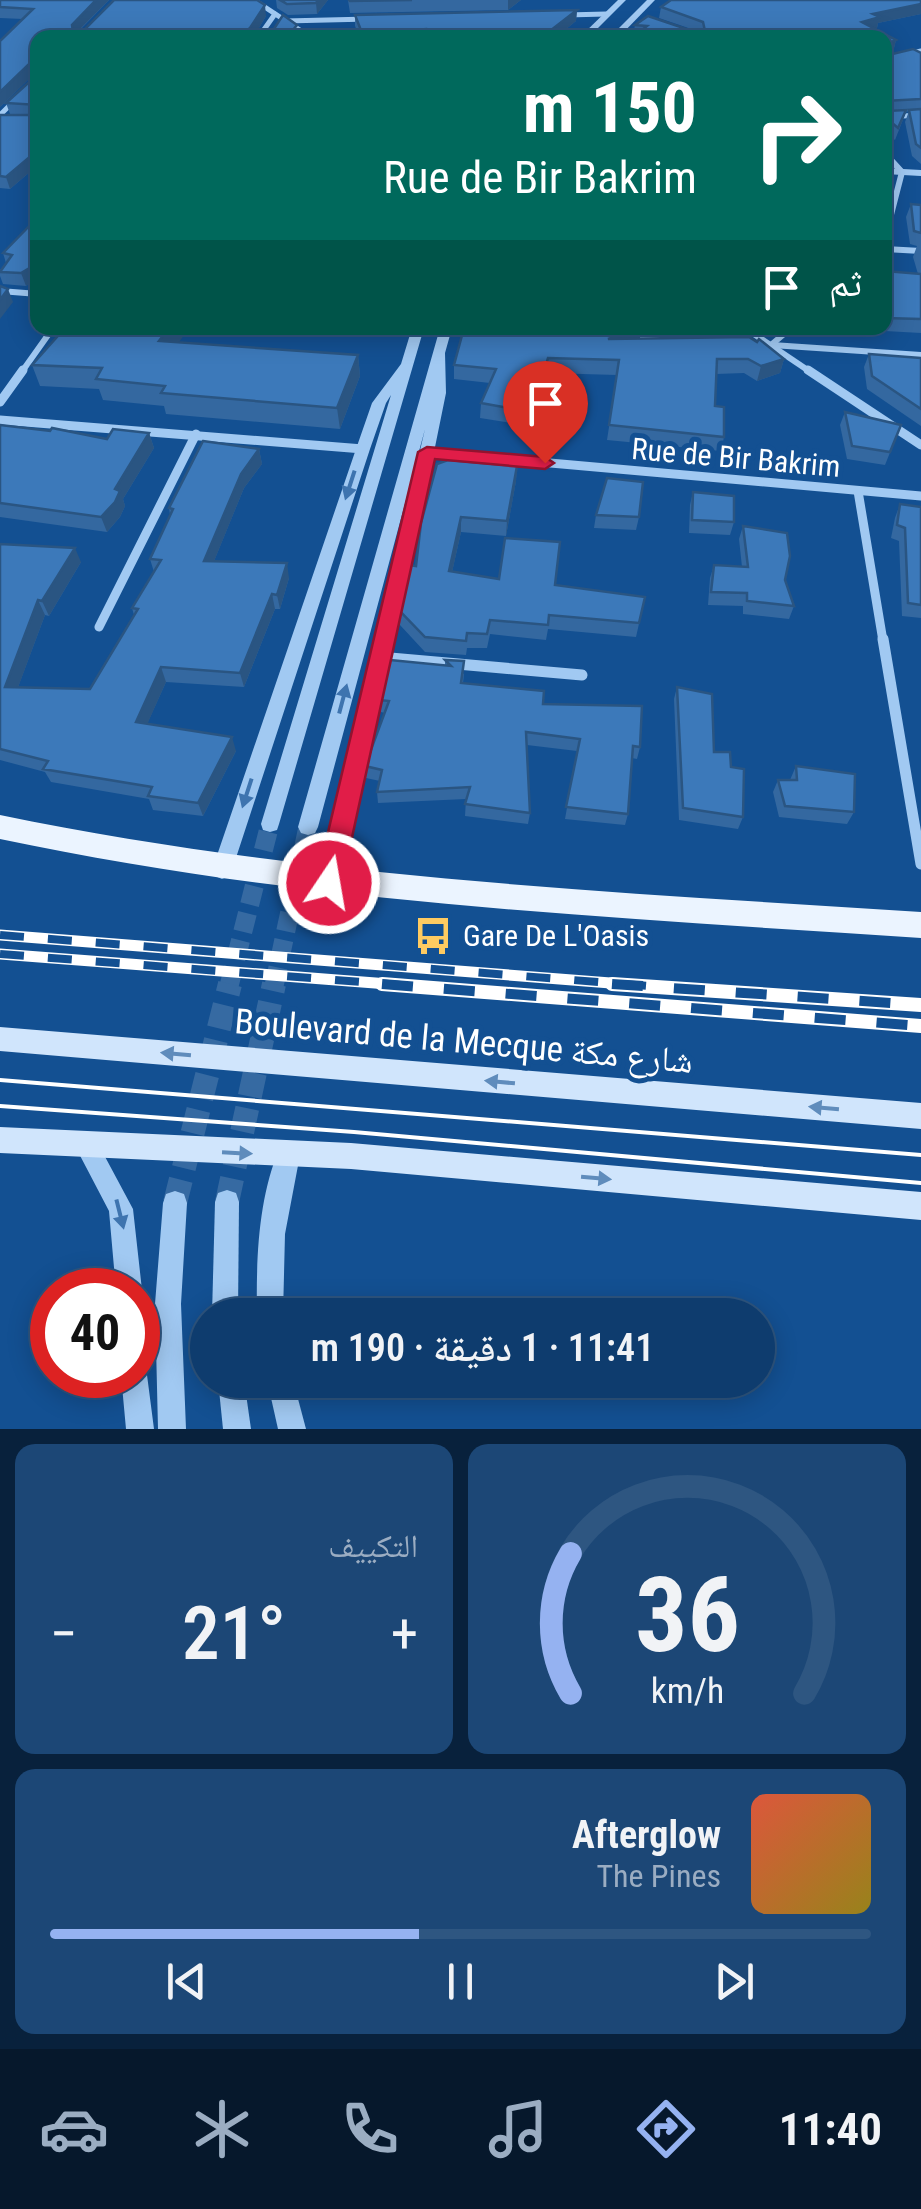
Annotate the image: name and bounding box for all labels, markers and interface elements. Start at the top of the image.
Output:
text: 150 m [523,67,697,149]
icon: right [732,70,862,200]
text: Rue de Bir Bakrim [383,151,697,204]
icon: arrive [754,260,809,315]
text: ثم [829,261,862,305]
pin [503,361,588,464]
icon: arrive [518,376,573,431]
street label: Rue de Bir Bakrim [630,431,842,484]
one-way arrow [342,470,357,500]
one-way arrow [335,683,351,714]
one-way arrow [239,779,254,809]
position arrow [277,831,381,935]
bus stop icon: Gare De L'Oasis [412,915,454,957]
place label: Gare De L'Oasis [463,918,649,953]
street label: Boulevard de la Mecque شارع مكة [233,1001,695,1083]
one-way arrow [160,1045,192,1061]
one-way arrow [483,1073,515,1089]
one-way arrow [807,1100,839,1116]
one-way arrow [222,1145,254,1161]
one-way arrow [581,1170,613,1186]
one-way arrow [113,1199,128,1230]
speed limit sign: 40 [30,1268,160,1398]
text: 11:41 · 1 دقيقة · 190 m [311,1326,654,1370]
text: التكييف [328,1527,418,1565]
text: 36 [634,1555,740,1676]
text: 21° [182,1589,286,1677]
text: − [50,1602,78,1666]
text: + [391,1602,418,1666]
text: km/h [650,1670,724,1712]
text: Afterglow [572,1813,721,1857]
text: The Pines [596,1857,721,1895]
icon: previous [159,1954,214,2009]
icon: pause [433,1954,488,2009]
icon: next [707,1954,762,2009]
icon: car [39,2094,109,2164]
icon: climate [187,2094,257,2164]
icon: phone [335,2094,405,2164]
icon: music [483,2094,553,2164]
icon: directions [631,2094,701,2164]
text: 11:40 [779,2103,882,2156]

